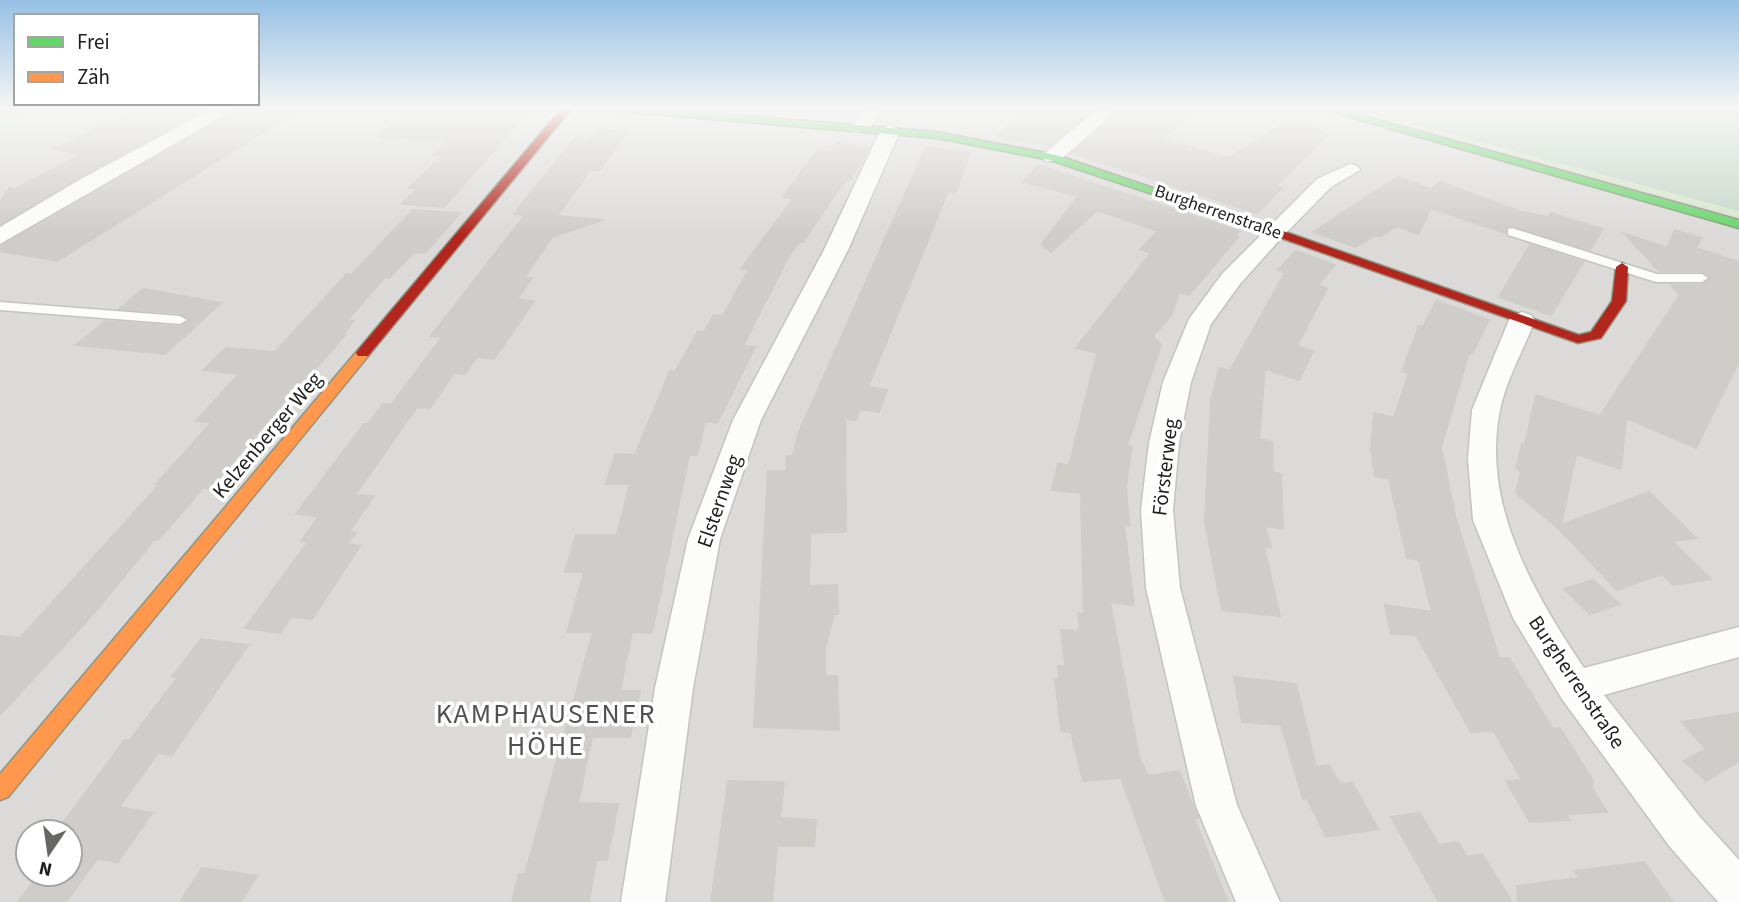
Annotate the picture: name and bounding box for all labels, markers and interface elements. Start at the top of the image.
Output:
legend [14,14,259,105]
text: Frei [77,27,110,57]
text: Zäh [77,62,110,92]
street label: Burgherrenstraße [1151,179,1285,245]
street label: Kelzenberger Weg [205,365,329,505]
street label: Försterweg [1144,416,1186,517]
street label: Elsternweg [689,450,749,552]
street label: Burgherrenstraße [1521,609,1633,755]
district label: KAMPHAUSENER HÖHE [436,694,656,766]
north arrow [14,818,84,888]
text: N [36,854,55,883]

